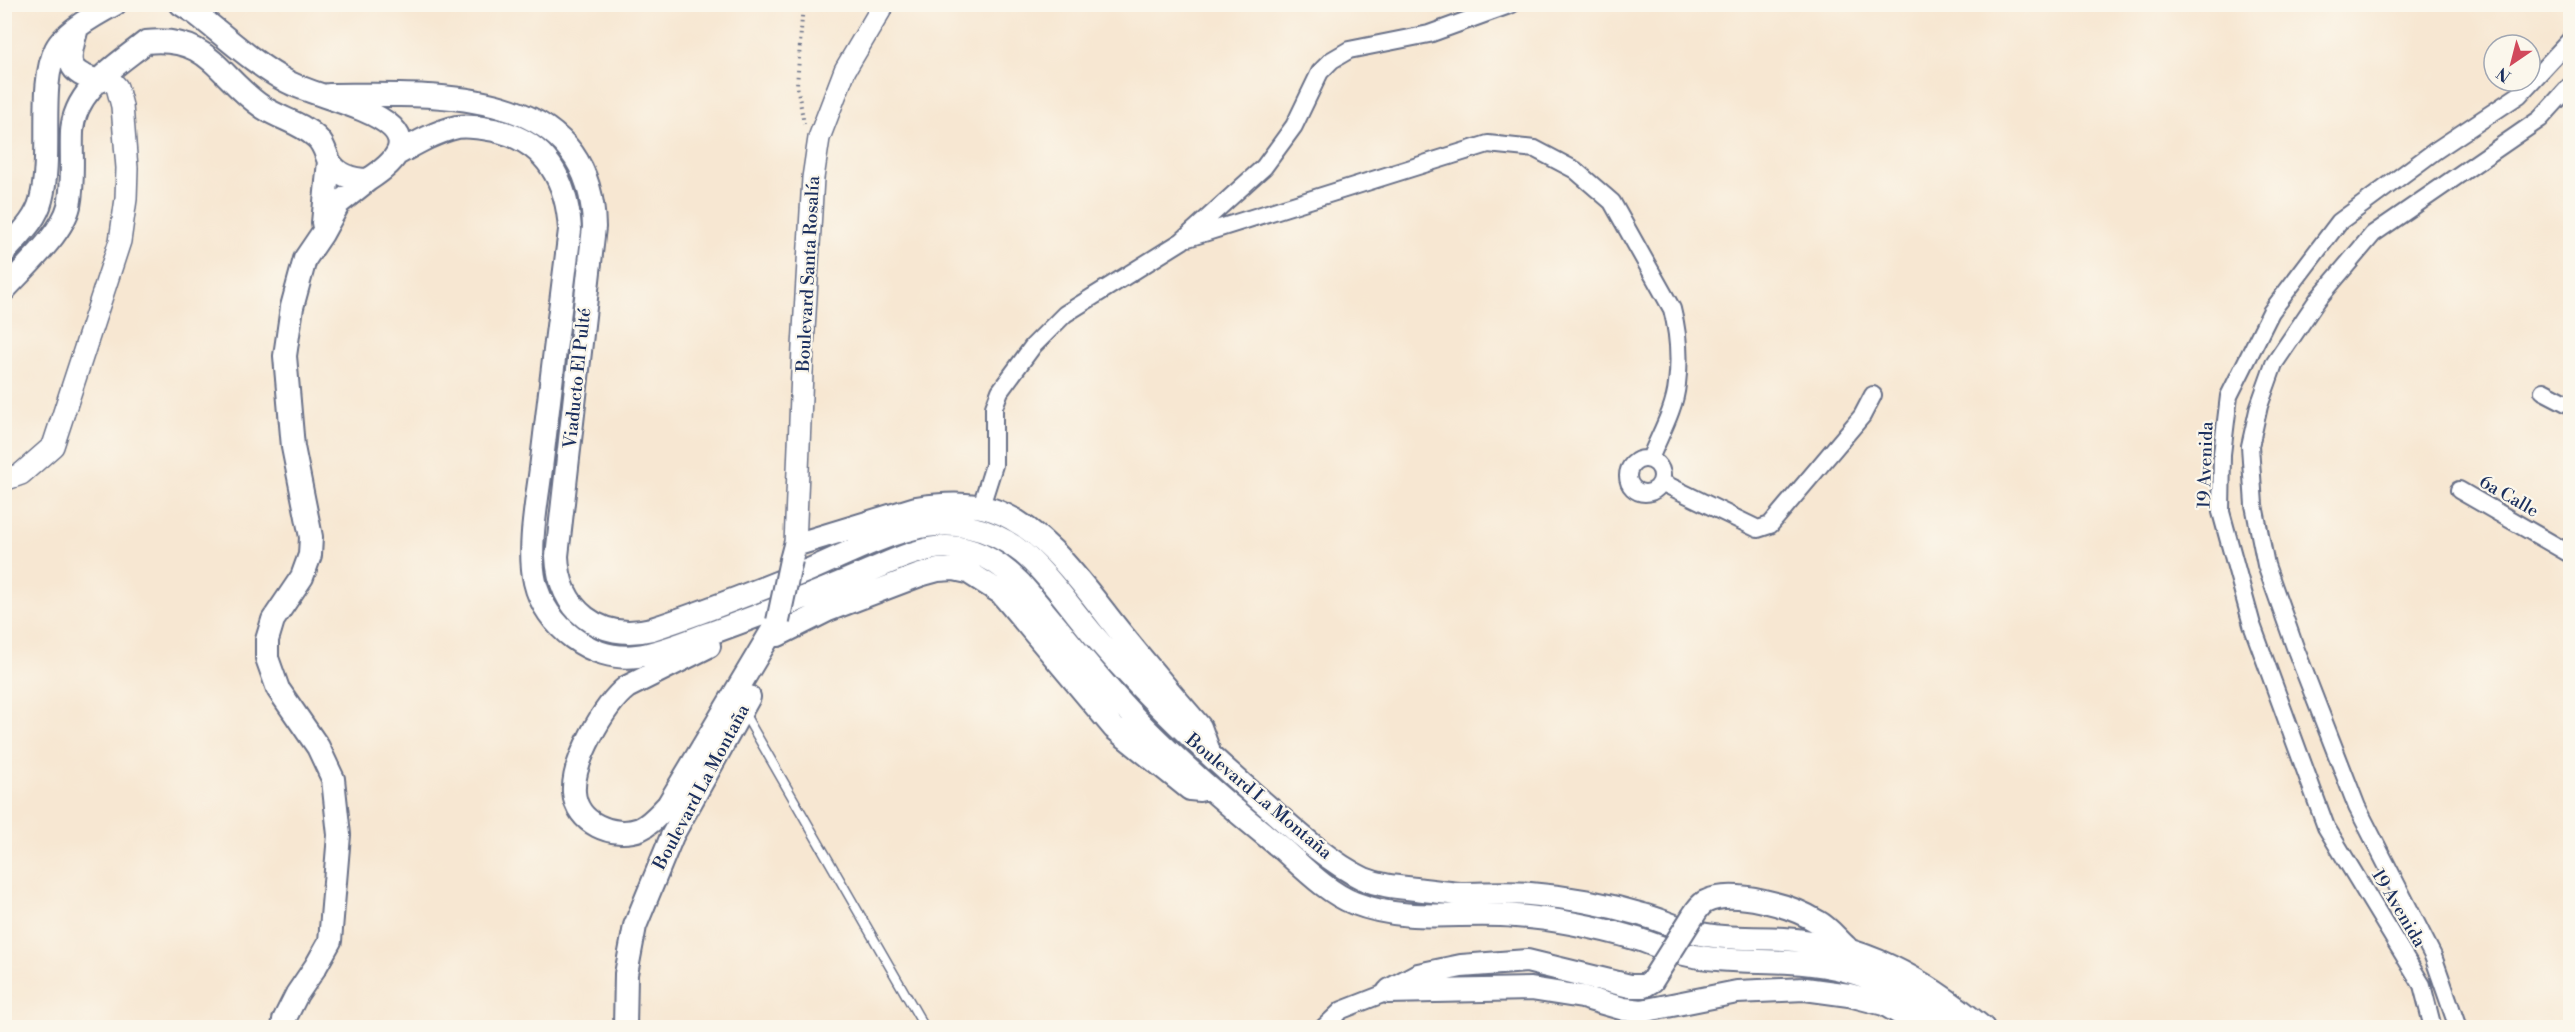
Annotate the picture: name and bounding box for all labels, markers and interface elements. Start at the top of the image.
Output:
north arrow [2482,33,2542,93]
text: N [2493,62,2515,86]
street label: Boulevard Santa Rosalía [792,174,825,374]
street label: Viaducto El Pulté [559,307,596,451]
street label: 19 Avenida [2192,420,2219,509]
street label: 6a Calle [2475,470,2543,523]
street label: Boulevard La Montaña [648,700,755,875]
street label: Boulevard La Montaña [1180,728,1337,865]
street label: 19 Avenida [2366,865,2431,952]

